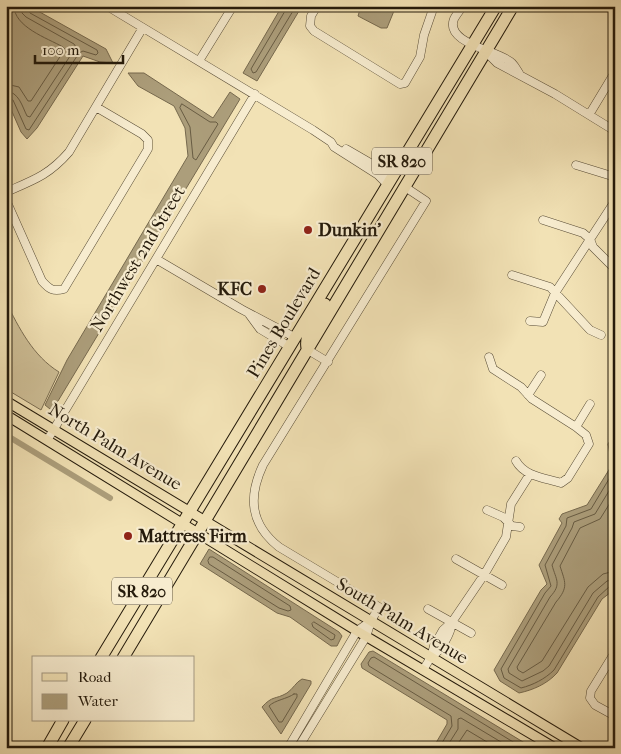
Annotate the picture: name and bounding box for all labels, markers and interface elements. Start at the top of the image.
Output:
scale bar [35,32,122,64]
text: 100 m [42,41,80,59]
road number: SR 820 [372,148,432,175]
street label: Northwest 2nd Street [86,182,190,336]
place label: Dunkin' [318,220,381,241]
marker: Dunkin' [302,224,314,236]
street label: Pines Boulevard [243,264,325,382]
place label: KFC [217,279,252,300]
marker: KFC [256,283,268,295]
street label: North Palm Avenue [45,399,185,495]
place label: Mattress Firm [137,526,248,547]
marker: Mattress Firm [122,530,134,542]
street label: South Palm Avenue [332,573,472,669]
road number: SR 820 [112,578,172,604]
legend [32,656,195,722]
text: Road [78,668,112,686]
text: Water [77,692,118,710]

